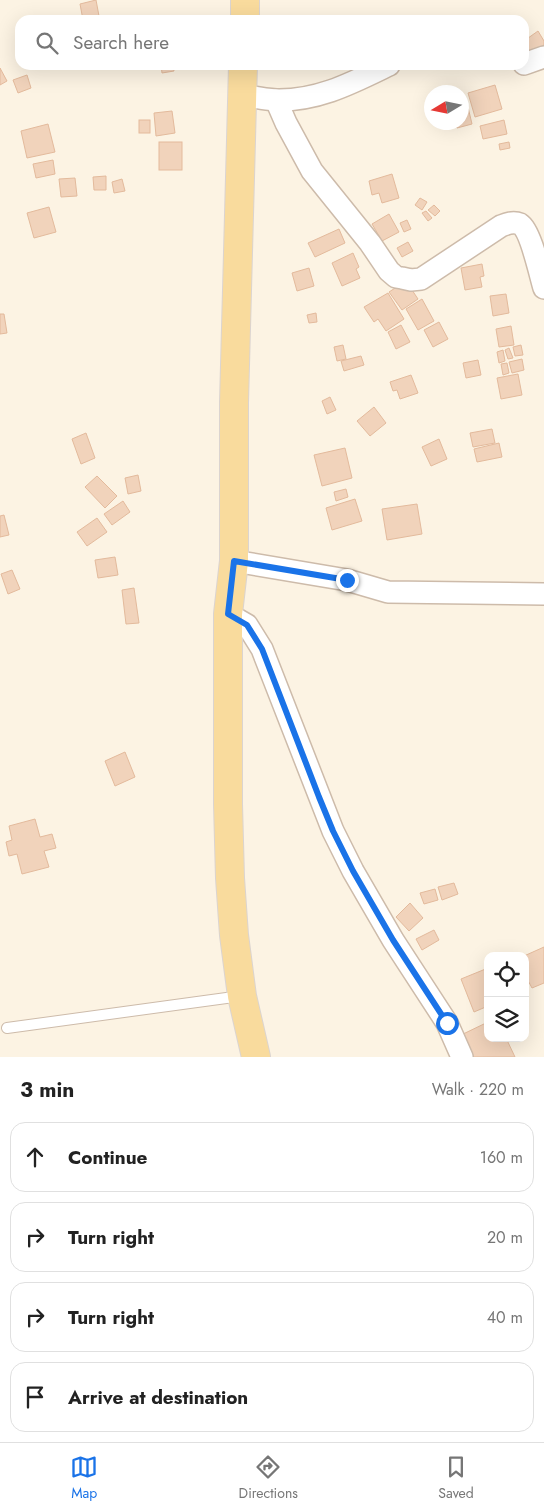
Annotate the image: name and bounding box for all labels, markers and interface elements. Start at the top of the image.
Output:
search box [15,15,529,70]
icon: search [33,29,61,57]
text: Search here [73,29,169,56]
north arrow [424,85,469,130]
route end [336,569,359,592]
map controls [484,952,529,1042]
button: locate [484,952,529,997]
button: layers [484,997,529,1042]
route start [436,1012,459,1035]
text: 3 min [20,1075,74,1105]
text: Walk · 220 m [432,1078,524,1101]
icon: ahead [21,1143,49,1171]
text: Continue [68,1144,147,1171]
text: 160 m [480,1146,523,1169]
icon: right [21,1223,49,1251]
text: Turn right [68,1224,154,1251]
text: 20 m [487,1226,523,1249]
icon: right [21,1303,49,1331]
text: Turn right [68,1304,154,1331]
text: 40 m [487,1306,523,1329]
icon: arrive [21,1383,49,1411]
text: Arrive at destination [68,1384,248,1411]
tab: Map [70,1453,98,1503]
tab: Directions [239,1453,298,1503]
tab: Saved [438,1453,474,1503]

